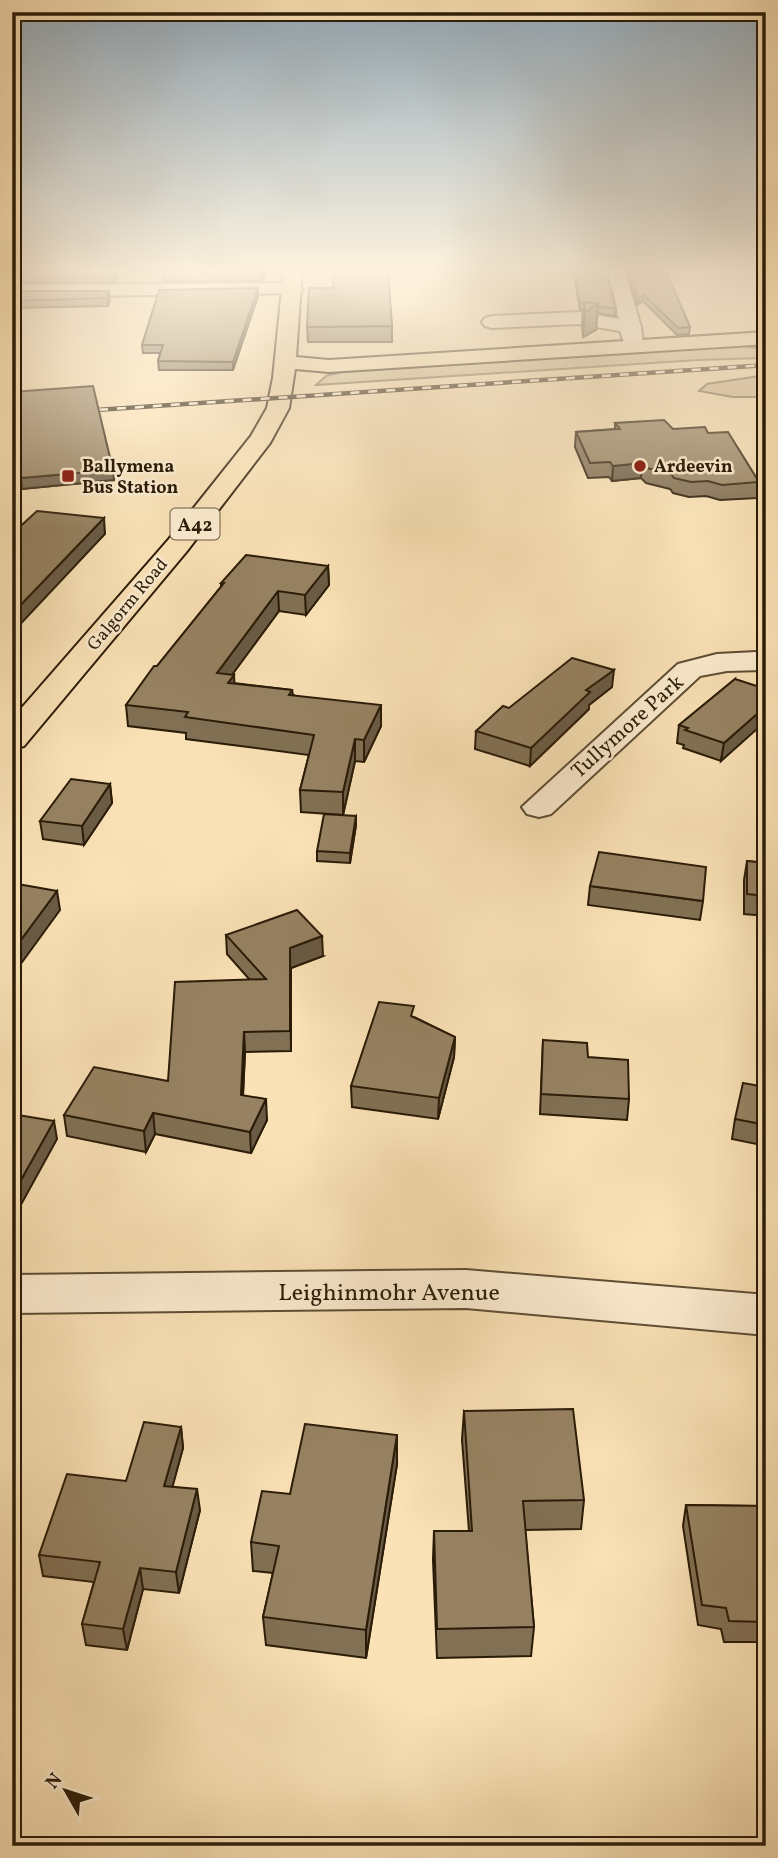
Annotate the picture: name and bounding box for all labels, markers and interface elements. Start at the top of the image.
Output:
place label: Ballymena Bus Station [82,455,178,501]
place label: Ardeevin [654,455,733,480]
marker: Ardeevin [632,458,648,474]
marker: Ballymena Bus Station [60,468,76,484]
road number: A42 [170,509,220,540]
street label: Galgorm Road [82,553,174,657]
street label: Tullymore Park [565,668,691,786]
street label: Leighinmohr Avenue [278,1277,500,1311]
north arrow [32,1756,102,1826]
text: N [40,1768,69,1795]

